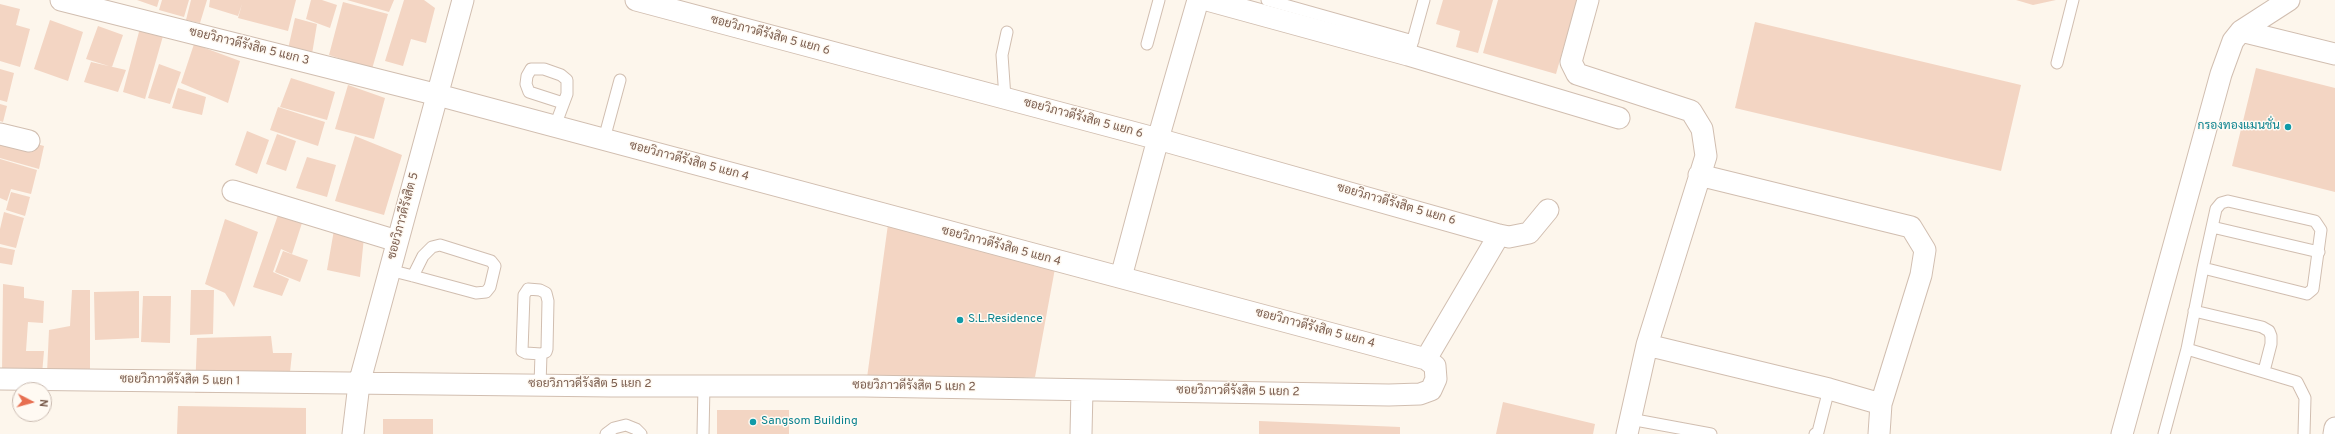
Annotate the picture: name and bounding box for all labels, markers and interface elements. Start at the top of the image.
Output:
street label: ซอยวิภาวดีรังสิต 5 แยก 6 [709,13,831,59]
street label: ซอยวิภาวดีรังสิต 5 แยก 3 [187,25,311,69]
street label: ซอยวิภาวดีรังสิต 5 แยก 6 [1022,96,1144,142]
place label: กรองทองแมนชั่น [2198,120,2280,134]
marker: กรองทองแมนชั่น [2283,122,2293,132]
street label: ซอยวิภาวดีรังสิต 5 แยก 4 [627,139,751,185]
street label: ซอยวิภาวดีรังสิต 5 [385,171,423,261]
street label: ซอยวิภาวดีรังสิต 5 แยก 6 [1335,181,1457,229]
street label: ซอยวิภาวดีรังสิต 5 แยก 4 [939,224,1063,270]
street label: ซอยวิภาวดีรังสิต 5 แยก 4 [1253,306,1377,352]
place label: S.L.Residence [968,313,1043,327]
marker: S.L.Residence [955,315,965,325]
street label: ซอยวิภาวดีรังสิต 5 แยก 1 [120,373,240,389]
street label: ซอยวิภาวดีรังสิต 5 แยก 2 [528,378,652,392]
street label: ซอยวิภาวดีรังสิต 5 แยก 2 [852,379,976,395]
north arrow [12,382,52,422]
street label: ซอยวิภาวดีรังสิต 5 แยก 2 [1176,384,1300,400]
text: N [36,398,50,408]
place label: Sangsom Building [761,415,858,429]
marker: Sangsom Building [748,417,758,427]

